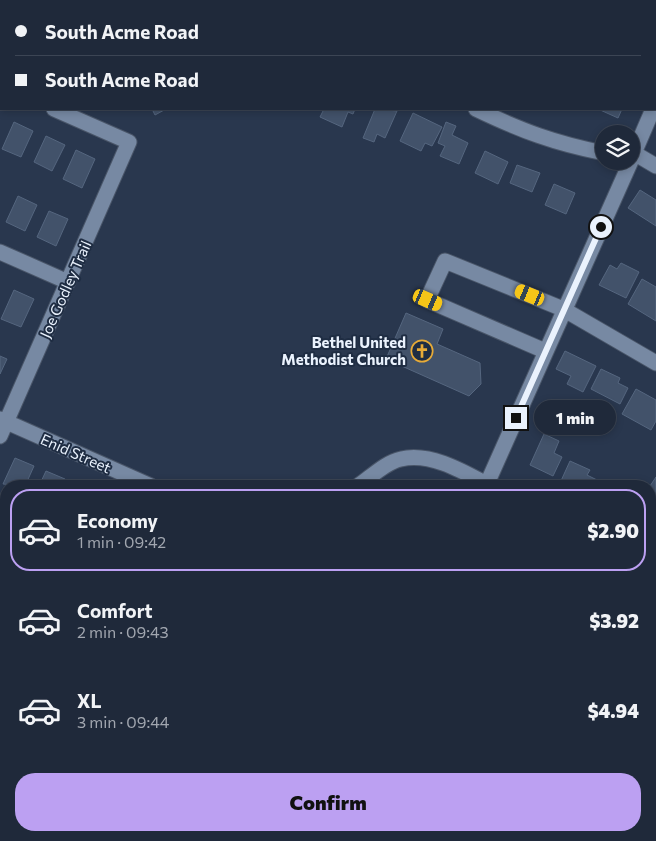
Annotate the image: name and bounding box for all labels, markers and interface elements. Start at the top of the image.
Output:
text: South Acme Road [45,20,199,43]
text: South Acme Road [45,68,199,91]
map controls [595,125,640,170]
button: layers [595,125,640,170]
route start [590,216,612,238]
street label: Joe Godley Trail [36,238,94,340]
car [513,282,546,308]
car [411,287,444,313]
place label: Bethel United Methodist Church [281,333,406,368]
church icon: Bethel United Methodist Church [410,339,434,363]
callout: 1 min [534,400,616,436]
route end [505,407,527,429]
text: 1 min [556,408,594,427]
street label: Enid Street [38,429,114,477]
icon: car [17,508,62,553]
text: Economy [77,509,158,532]
text: $2.90 [587,519,639,542]
text: 1 min · 09:42 [77,532,166,551]
icon: car [17,598,62,643]
text: Comfort [77,599,153,622]
text: $3.92 [589,609,639,632]
text: 2 min · 09:43 [77,622,169,641]
icon: car [17,688,62,733]
text: XL [77,689,102,712]
text: $4.94 [587,699,639,722]
text: 3 min · 09:44 [77,712,169,731]
button: Confirm [15,773,641,831]

